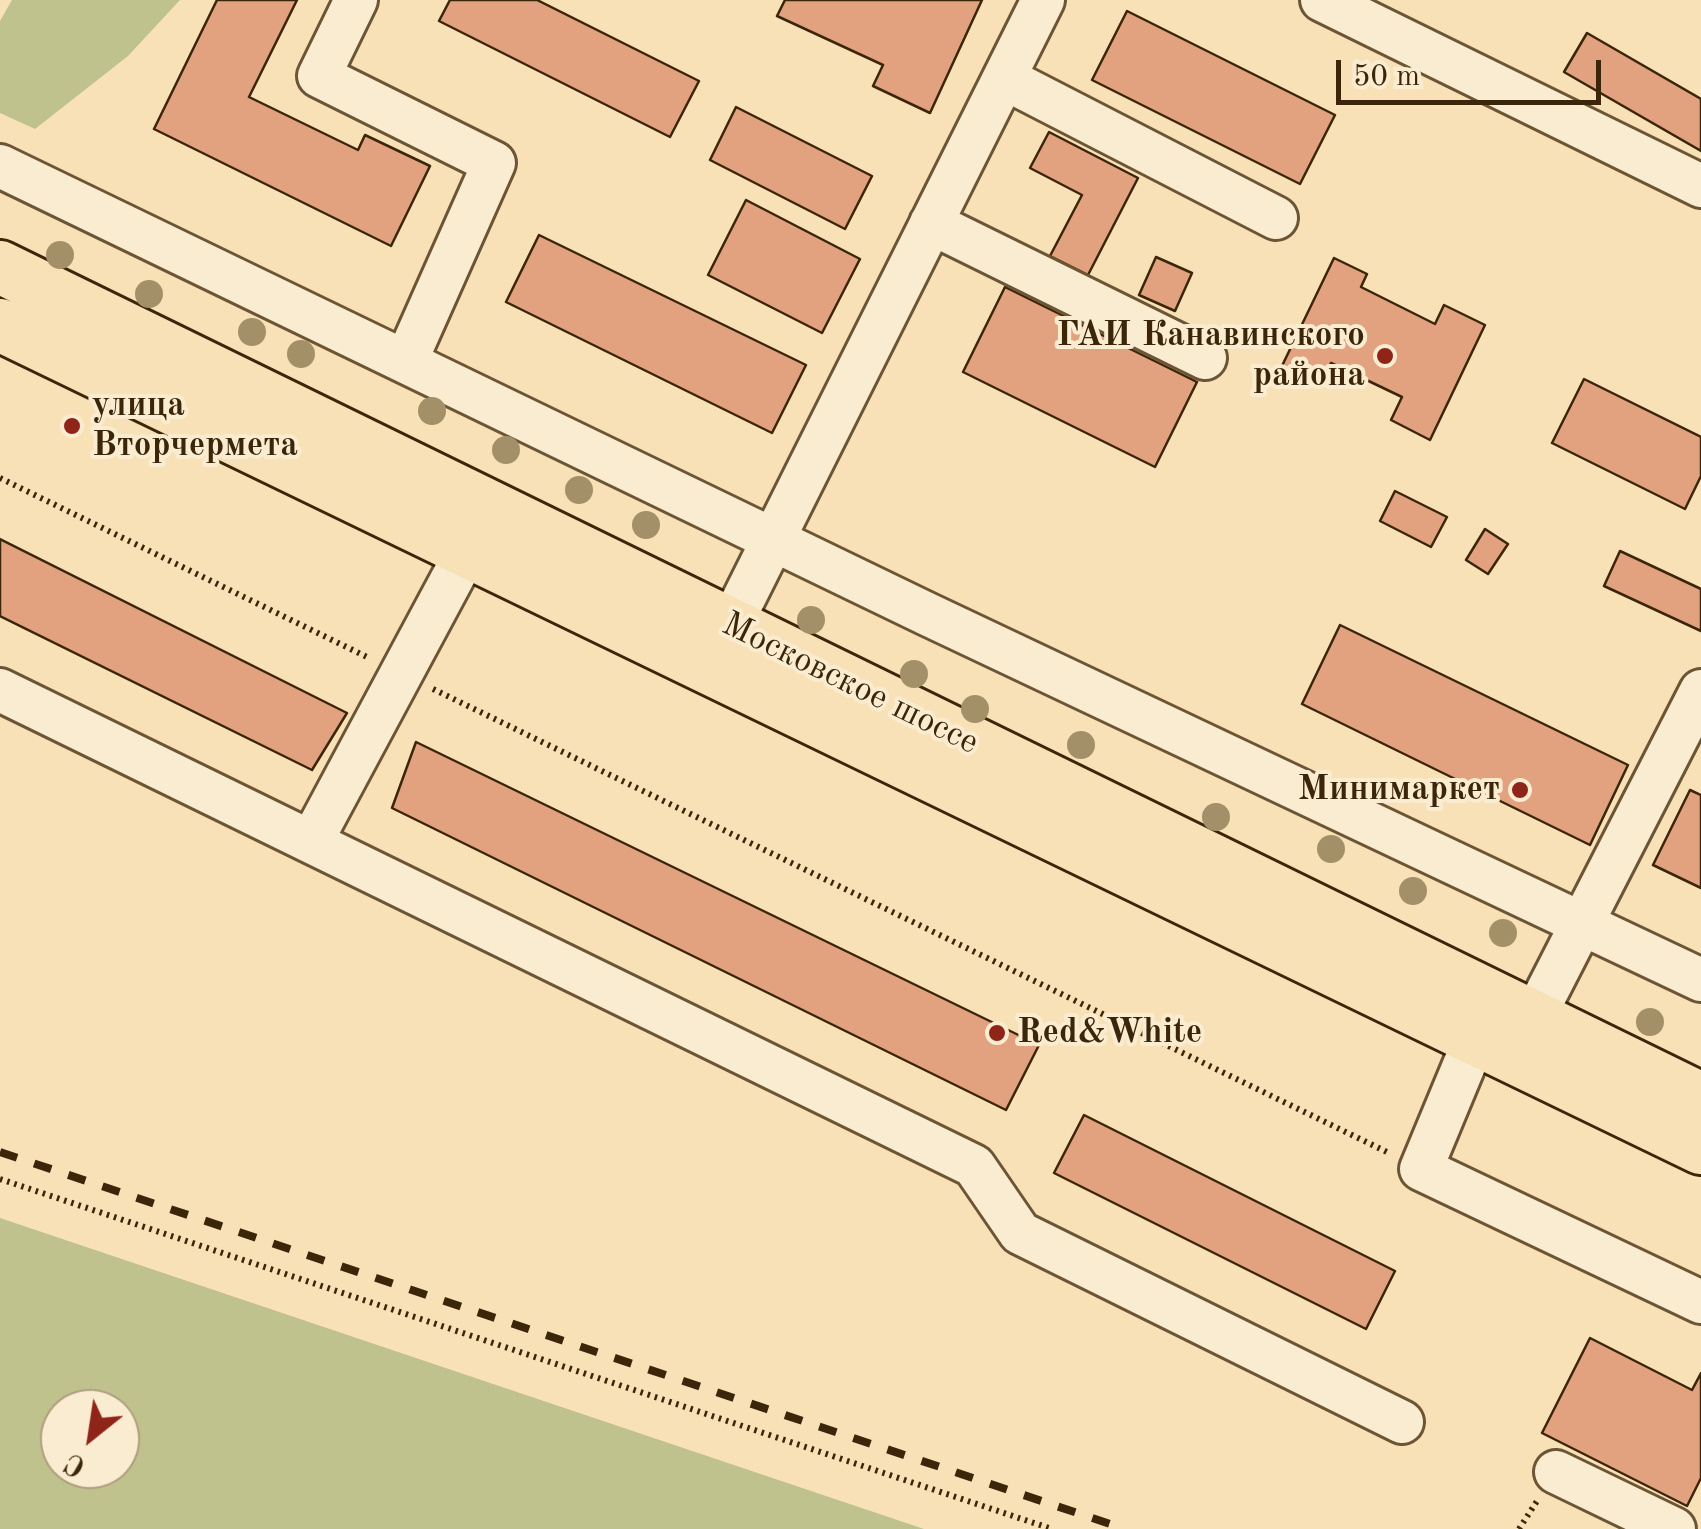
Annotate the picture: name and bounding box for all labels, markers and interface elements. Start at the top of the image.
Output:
scale bar [1341,40,1606,102]
text: 50 m [1353,62,1420,92]
place label: ГАИ Канавинского района [1057,315,1365,397]
marker: ГАИ Канавинского района [1374,345,1396,367]
place label: улица Вторчермета [92,385,298,467]
marker: улица Вторчермета [61,415,83,437]
street label: Московское шоссе [715,604,985,764]
place label: Минимаркет [1298,769,1500,811]
marker: Минимаркет [1509,779,1531,801]
place label: Red&White [1017,1012,1202,1054]
marker: Red&White [986,1022,1008,1044]
north arrow [40,1389,140,1489]
text: С [61,1447,91,1480]

